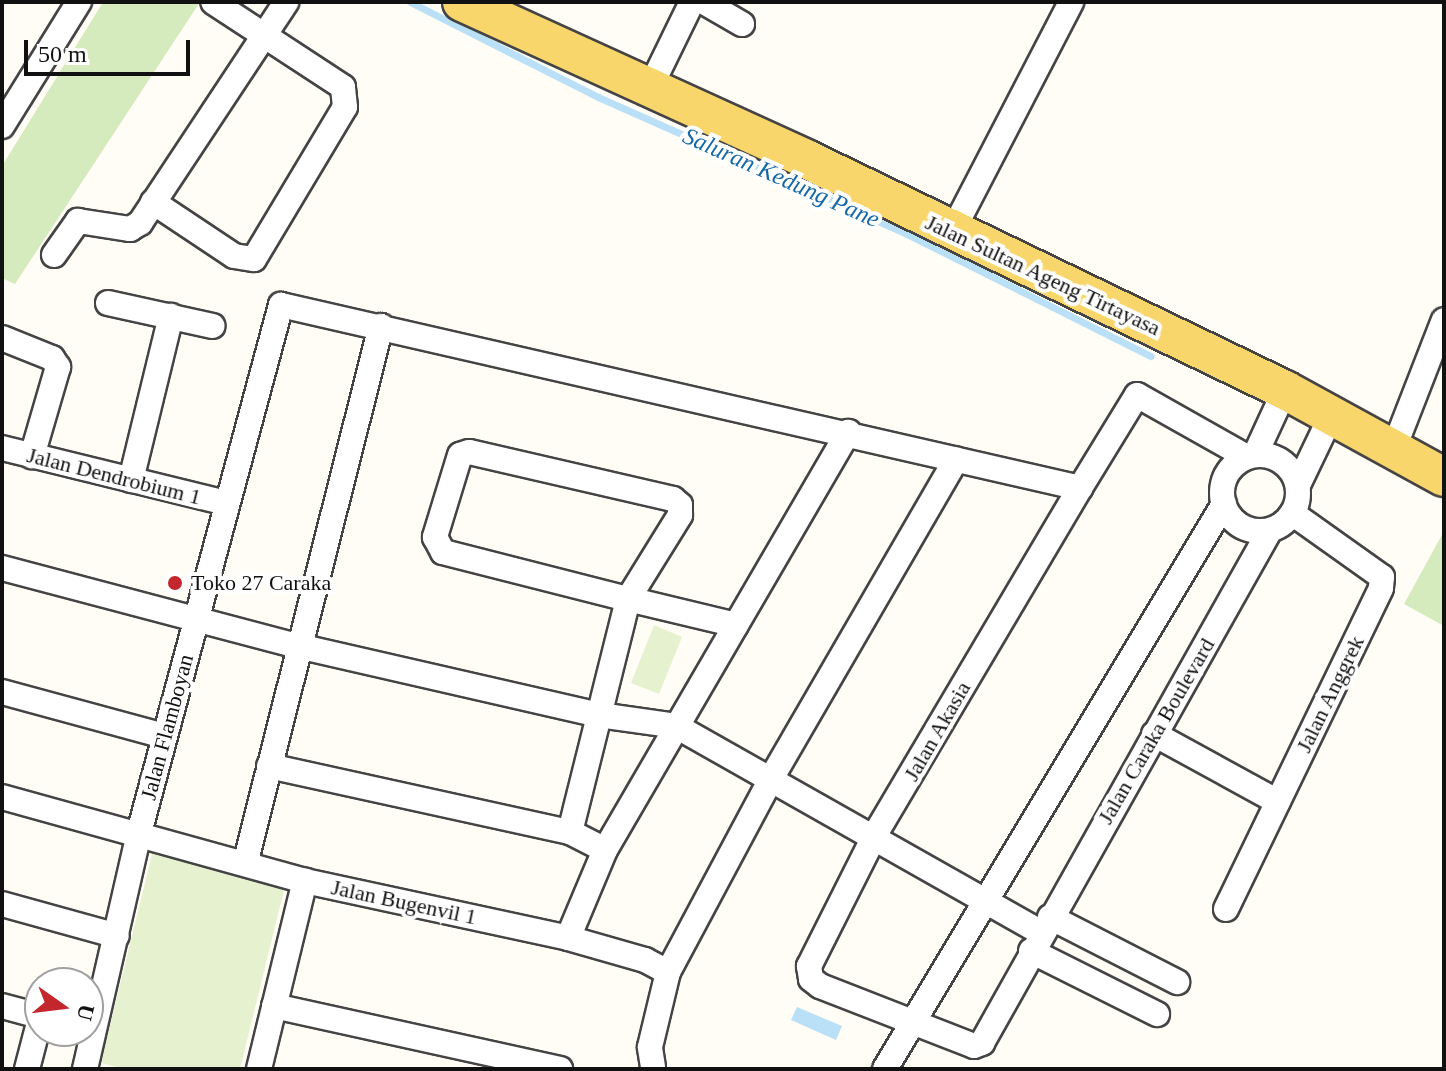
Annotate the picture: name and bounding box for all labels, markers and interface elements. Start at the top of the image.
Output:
scale bar [28,24,194,74]
text: 50 m [38,41,87,67]
water label: Saluran Kedung Pane [678,122,884,234]
street label: Jalan Sultan Ageng Tirtayasa [921,209,1165,341]
street label: Jalan Dendrobium 1 [24,442,204,510]
place label: Toko 27 Caraka [191,570,331,596]
marker: Toko 27 Caraka [166,574,184,592]
street label: Jalan Anggrek [1290,631,1370,757]
street label: Jalan Caraka Boulevard [1092,633,1220,829]
street label: Jalan Flamboyan [135,651,199,803]
street label: Jalan Akasia [898,676,976,786]
street label: Jalan Bugenvil 1 [329,874,479,930]
north arrow [24,967,104,1047]
text: U [72,1002,100,1023]

